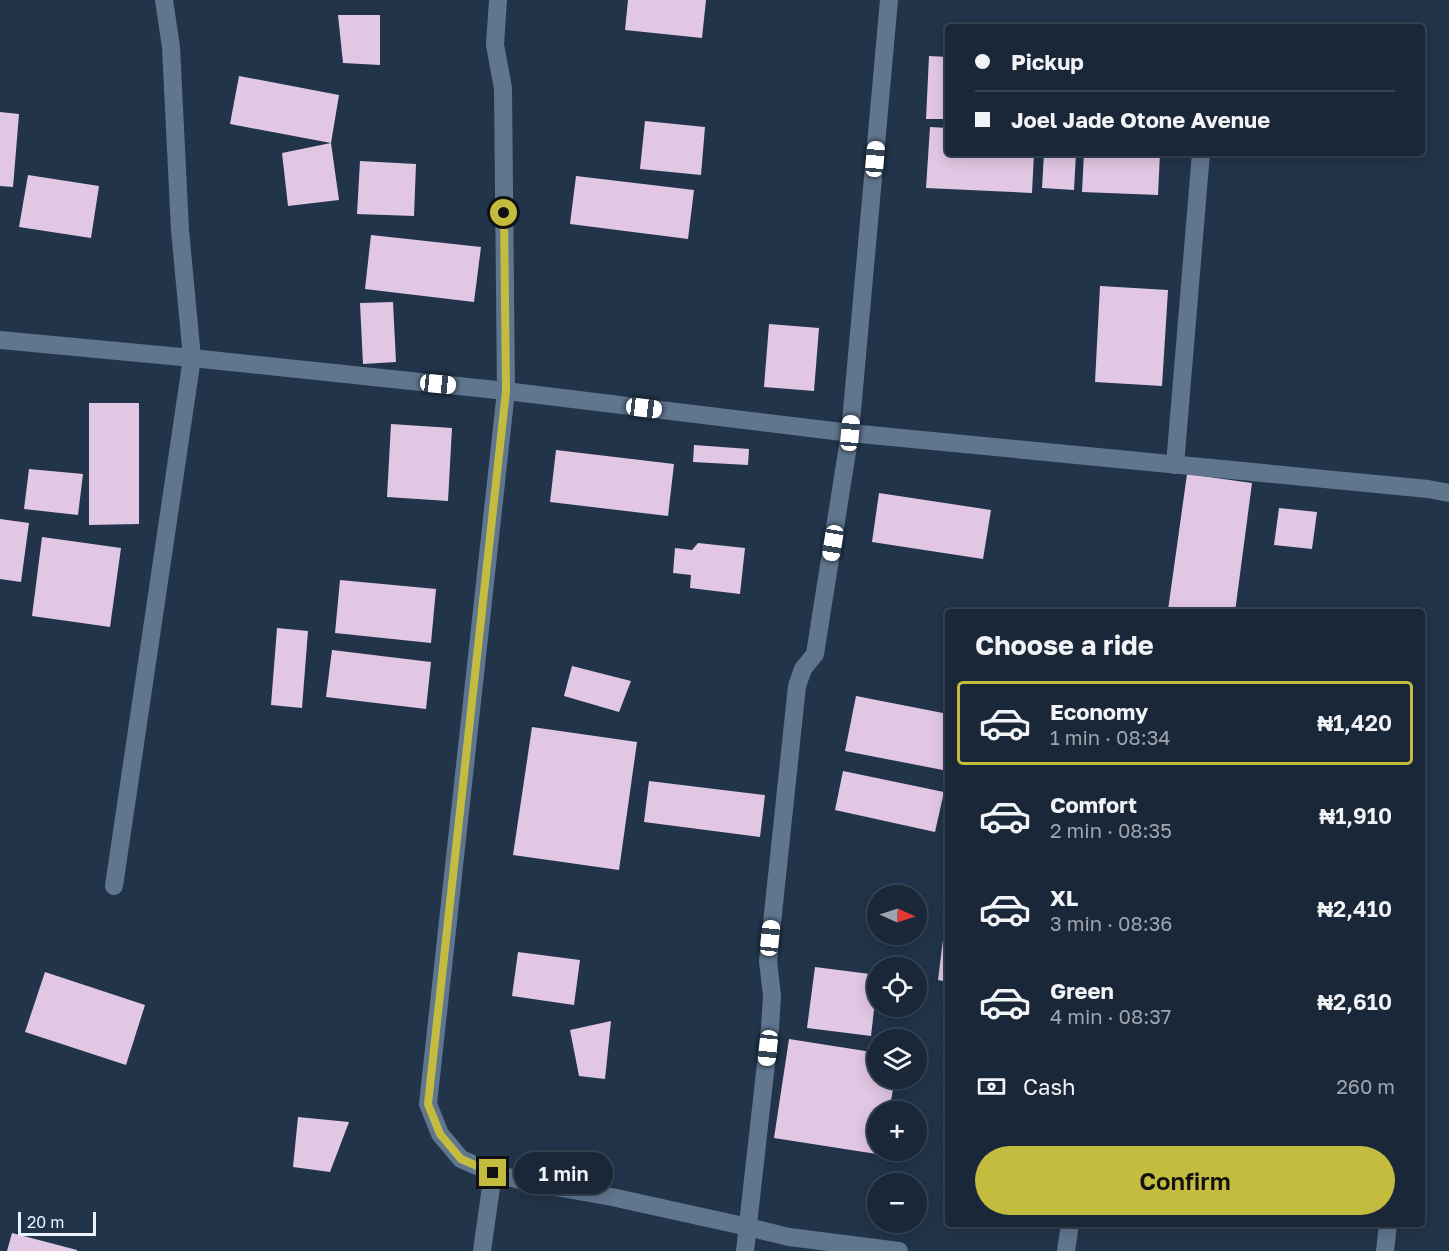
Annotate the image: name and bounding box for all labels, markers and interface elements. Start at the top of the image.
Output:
text: Pickup [1011,48,1084,75]
text: Joel Jade Otone Avenue [1011,106,1270,133]
car [864,140,886,178]
route start [490,199,517,226]
car [419,373,457,395]
car [625,397,663,419]
car [839,414,861,452]
car [821,524,845,562]
text: Choose a ride [975,629,1154,661]
icon: car [978,696,1032,750]
text: Economy [1050,698,1148,725]
text: ₦1,420 [1317,709,1392,736]
text: 1 min · 08:34 [1050,725,1171,749]
icon: car [978,789,1032,843]
text: Comfort [1050,791,1137,818]
text: ₦1,910 [1319,802,1392,829]
text: 2 min · 08:35 [1050,818,1172,842]
icon: car [978,882,1032,936]
text: XL [1050,884,1078,911]
north arrow [867,885,927,945]
map controls [867,885,927,1233]
text: ₦2,410 [1317,895,1392,922]
text: 3 min · 08:36 [1050,911,1172,935]
car [759,919,781,957]
button: locate [867,957,927,1017]
icon: car [978,975,1032,1029]
text: Green [1050,977,1114,1004]
text: ₦2,610 [1317,988,1392,1015]
text: 4 min · 08:37 [1050,1004,1171,1028]
car [757,1029,779,1067]
button: layers [867,1029,927,1089]
icon: cash [975,1070,1008,1103]
text: Cash [1023,1073,1076,1100]
text: 260 m [1336,1074,1395,1098]
button: + [867,1101,927,1161]
button: Confirm [975,1146,1395,1215]
callout: 1 min [514,1152,613,1194]
route end [479,1159,506,1186]
text: 1 min [538,1161,589,1185]
button: − [867,1173,927,1233]
scale bar [18,1209,96,1236]
text: 20 m [27,1212,64,1232]

